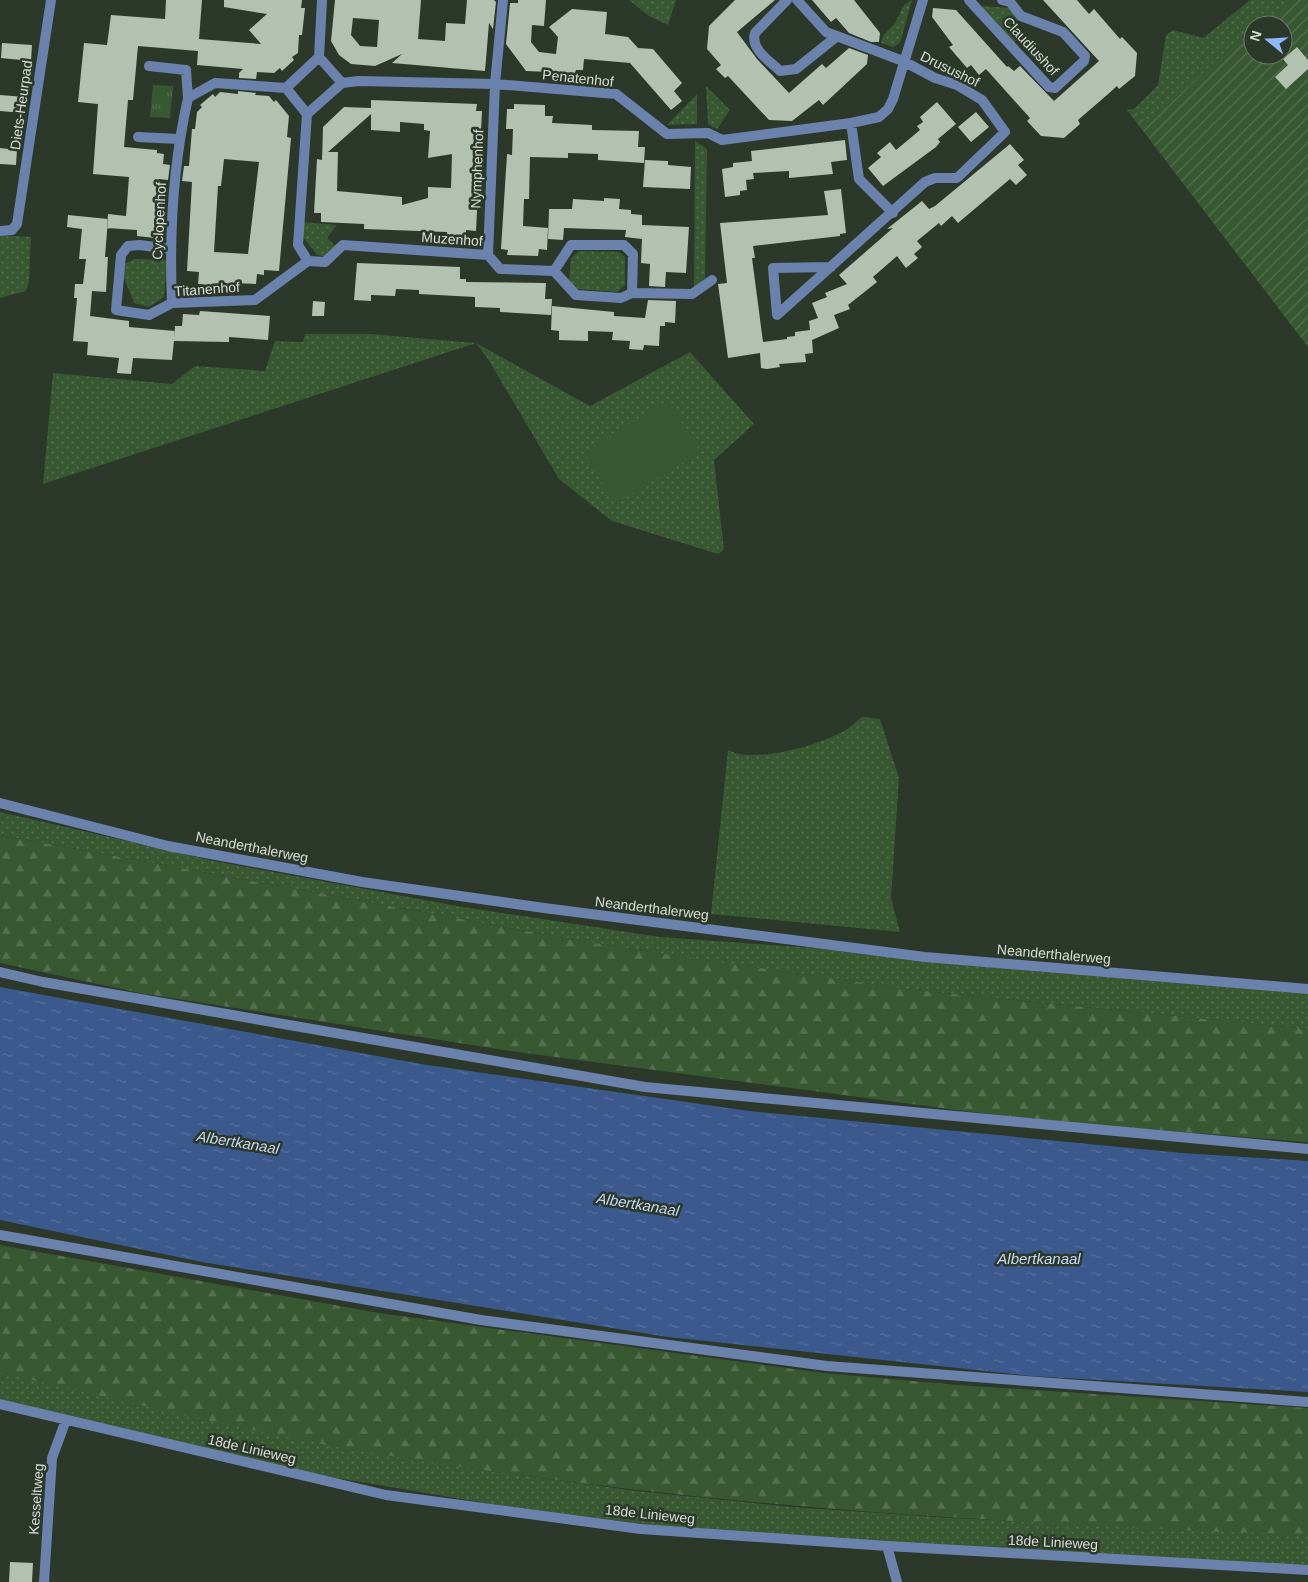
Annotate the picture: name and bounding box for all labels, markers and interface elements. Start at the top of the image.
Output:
street label: Claudiushof [1000,14,1062,79]
north arrow [1243,15,1293,65]
text: N [1246,29,1265,43]
street label: Drusushof [918,48,982,90]
street label: Diets-Heurpad [7,59,35,151]
street label: Penatenhof [542,66,615,90]
street label: Nymphenhof [468,129,486,209]
street label: Cyclopenhof [149,182,169,260]
street label: Muzenhof [421,229,483,249]
street label: Titanenhof [174,279,240,299]
street label: Neanderthalerweg [194,828,310,866]
street label: Neanderthalerweg [594,893,710,923]
street label: Neanderthalerweg [996,941,1112,967]
water label: Albertkanaal [195,1127,281,1157]
water label: Albertkanaal [595,1189,681,1219]
water label: Albertkanaal [996,1250,1081,1267]
street label: 18de Linieweg [206,1431,298,1467]
street label: Kesseltweg [26,1463,46,1535]
street label: 18de Linieweg [604,1501,696,1527]
street label: 18de Linieweg [1007,1532,1099,1552]

